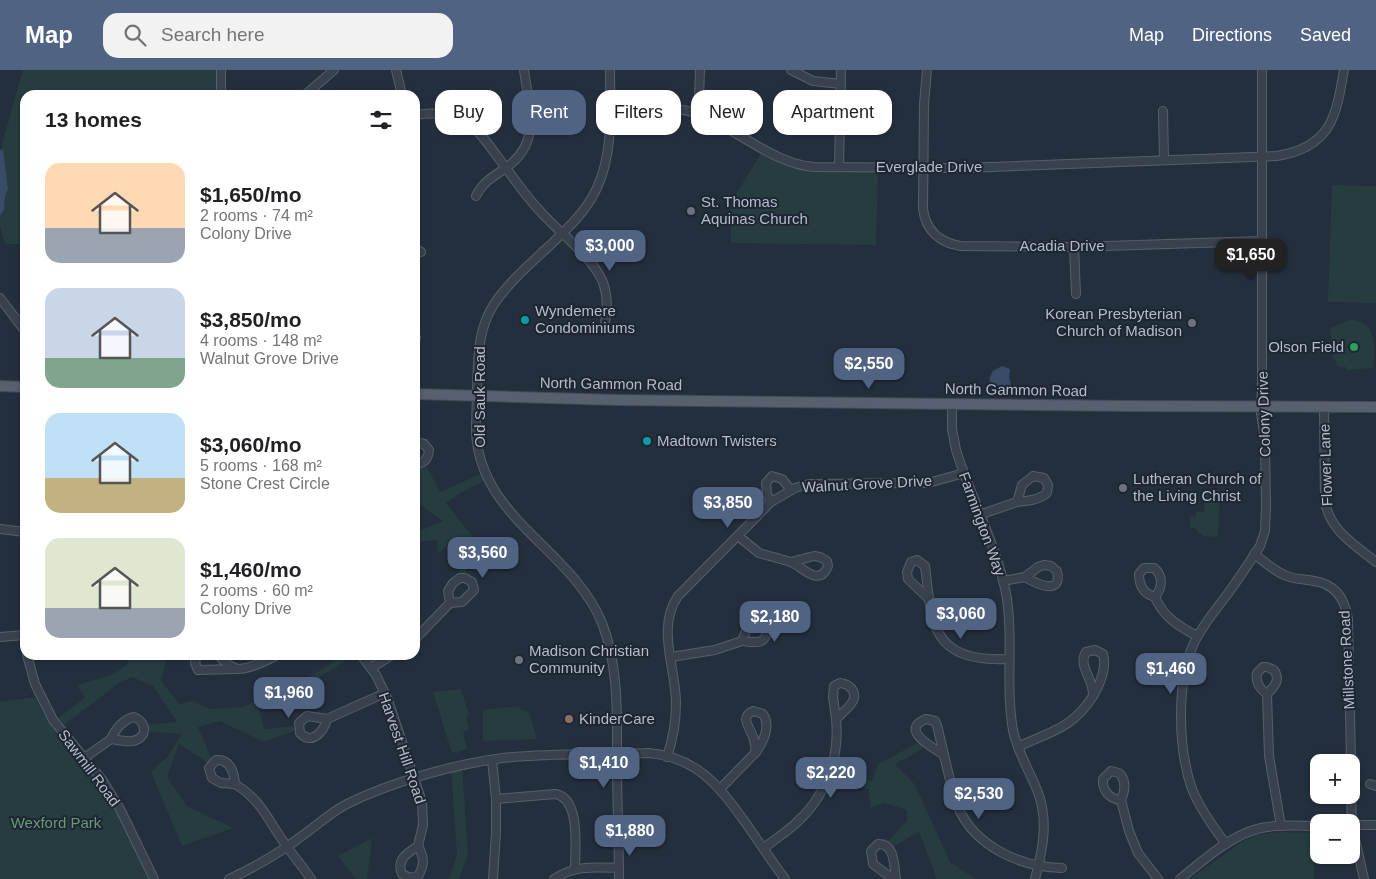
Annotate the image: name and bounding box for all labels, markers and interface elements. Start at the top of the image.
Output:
search box [103,13,453,58]
text: Map [25,21,73,48]
icon: search [121,21,149,49]
text: Search here [161,24,265,45]
text: Map [1129,25,1164,45]
text: Directions [1192,25,1272,45]
text: Saved [1300,25,1351,45]
chip: Buy [435,90,502,135]
chip: Rent [512,90,586,135]
chip: Filters [596,90,681,135]
chip: New [691,90,763,135]
chip: Apartment [773,90,892,135]
icon: filters [367,106,395,134]
text: 13 homes [45,108,142,131]
street label: Everglade Drive [876,158,982,175]
icon: home [85,183,145,243]
text: $1,650/mo [200,183,302,206]
place label: St. Thomas Aquinas Church [701,193,808,227]
marker: St. Thomas Aquinas Church [685,205,697,217]
text: 2 rooms · 74 m² [200,207,313,224]
text: Colony Drive [200,225,292,242]
pin: $3,000 [569,230,651,272]
text: $3,000 [586,237,634,254]
street label: Acadia Drive [1019,237,1105,254]
pin: $1,650 [1210,238,1292,281]
text: $1,650 [1227,246,1275,263]
place label: Wyndemere Condominiums [535,302,635,336]
place label: Korean Presbyterian Church of Madison [1045,305,1182,339]
icon: home [85,308,145,368]
text: $3,850/mo [200,308,302,331]
marker: Wyndemere Condominiums [519,314,531,326]
marker: Korean Presbyterian Church of Madison [1186,317,1198,329]
text: 4 rooms · 148 m² [200,332,322,349]
place label: Olson Field [1268,338,1344,355]
marker: Olson Field [1348,341,1360,353]
street label: Old Sauk Road [471,346,488,448]
pin: $2,550 [828,348,910,390]
text: Walnut Grove Drive [200,350,339,367]
text: $2,550 [845,355,893,372]
street label: Colony Drive [1254,371,1273,457]
street label: North Gammon Road [540,374,682,393]
street label: North Gammon Road [945,380,1087,399]
street label: Flower Lane [1316,423,1335,507]
place label: Madtown Twisters [657,432,777,449]
icon: home [85,433,145,493]
text: $3,060/mo [200,433,302,456]
marker: Madtown Twisters [641,435,653,447]
text: 5 rooms · 168 m² [200,457,322,474]
street label: Farmington Way [956,469,1009,579]
place label: Lutheran Church of the Living Christ [1133,470,1262,504]
street label: Walnut Grove Drive [801,472,932,495]
text: Stone Crest Circle [200,475,330,492]
marker: Lutheran Church of the Living Christ [1117,482,1129,494]
pin: $3,850 [687,486,769,529]
text: $3,850 [704,494,752,511]
pin: $3,560 [442,536,524,579]
text: $3,560 [459,544,507,561]
icon: home [85,558,145,618]
text: $1,460/mo [200,558,302,581]
text: 2 rooms · 60 m² [200,582,313,599]
pin: $3,060 [920,598,1002,640]
text: Colony Drive [200,600,292,617]
pin: $2,180 [734,600,816,643]
text: $3,060 [937,605,985,622]
text: $2,180 [751,608,799,625]
street label: Millstone Road [1335,610,1358,710]
place label: Madison Christian Community [529,642,649,676]
pin: $1,460 [1130,652,1212,695]
marker: Madison Christian Community [513,654,525,666]
text: $1,460 [1147,660,1195,677]
pin: $1,960 [248,676,330,719]
text: $1,960 [265,684,313,701]
street label: Harvest Hill Road [375,690,430,806]
place label: KinderCare [579,710,655,727]
marker: KinderCare [563,713,575,725]
street label: Sawmill Road [55,726,124,809]
pin: $1,410 [563,746,645,789]
text: $1,410 [580,754,628,771]
map controls [1310,754,1360,864]
button: + [1310,754,1360,804]
pin: $2,220 [790,756,872,799]
text: $2,220 [807,764,855,781]
pin: $2,530 [938,778,1020,820]
text: $2,530 [955,785,1003,802]
park label: Wexford Park [11,814,102,831]
pin: $1,880 [589,814,671,857]
button: − [1310,814,1360,864]
text: $1,880 [606,822,654,839]

